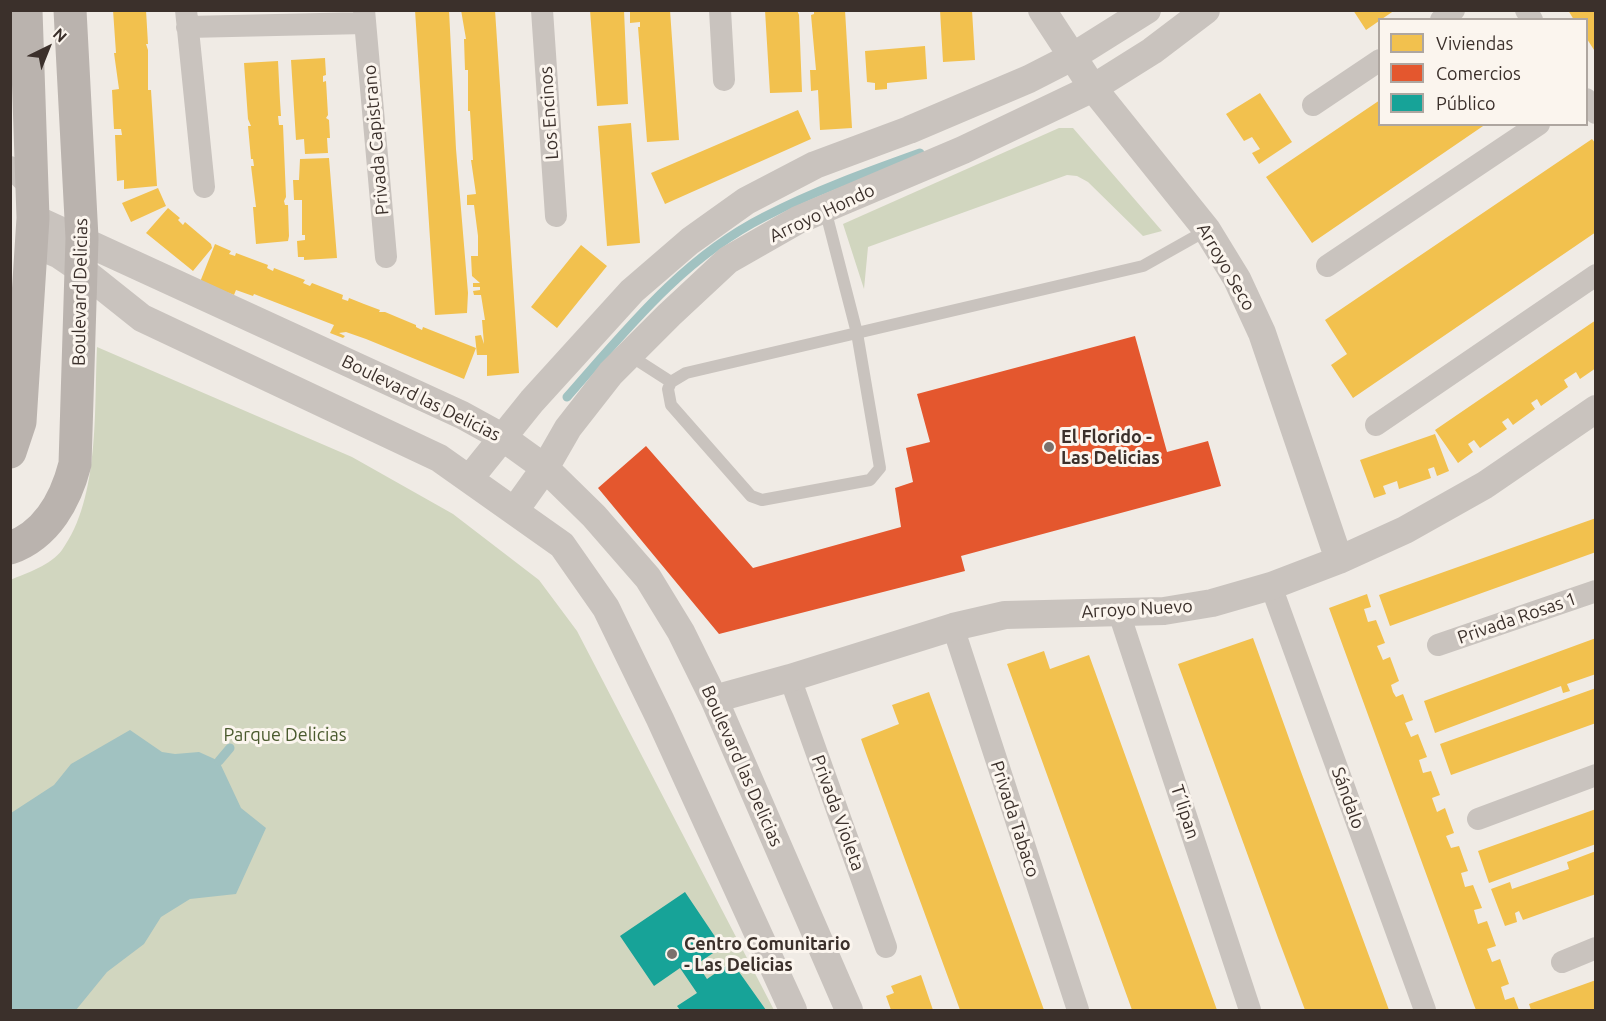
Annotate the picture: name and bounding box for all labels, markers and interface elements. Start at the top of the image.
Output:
north arrow [18,18,78,78]
legend [1378,18,1588,126]
text: N [50,24,71,45]
text: Viviendas [1436,33,1513,53]
text: Comercios [1436,63,1521,83]
street label: Privada Capistrano [359,64,393,216]
street label: Los Encinos [535,66,563,160]
text: Público [1436,93,1496,113]
street label: Arroyo Hondo [766,179,878,247]
street label: Boulevard Delicias [68,218,92,366]
street label: Arroyo Seco [1192,219,1260,315]
street label: Boulevard las Delicias [338,350,504,446]
place label: El Florido - Las Delicias [1061,426,1160,468]
marker: El Florido - Las Delicias [1042,440,1056,454]
street label: Privada Rosas 1 [1455,587,1579,649]
street label: Arroyo Nuevo [1081,595,1193,623]
street label: Boulevard las Delicias [697,682,787,850]
park label: Parque Delicias [223,724,347,746]
street label: Privada Violeta [807,752,869,874]
street label: Privada Tabaco [986,758,1044,880]
street label: Sándalo [1327,764,1369,832]
street label: T´lipan [1166,782,1204,842]
place label: Centro Comunitario - Las Delicias [684,933,851,976]
marker: Centro Comunitario - Las Delicias [665,947,679,961]

